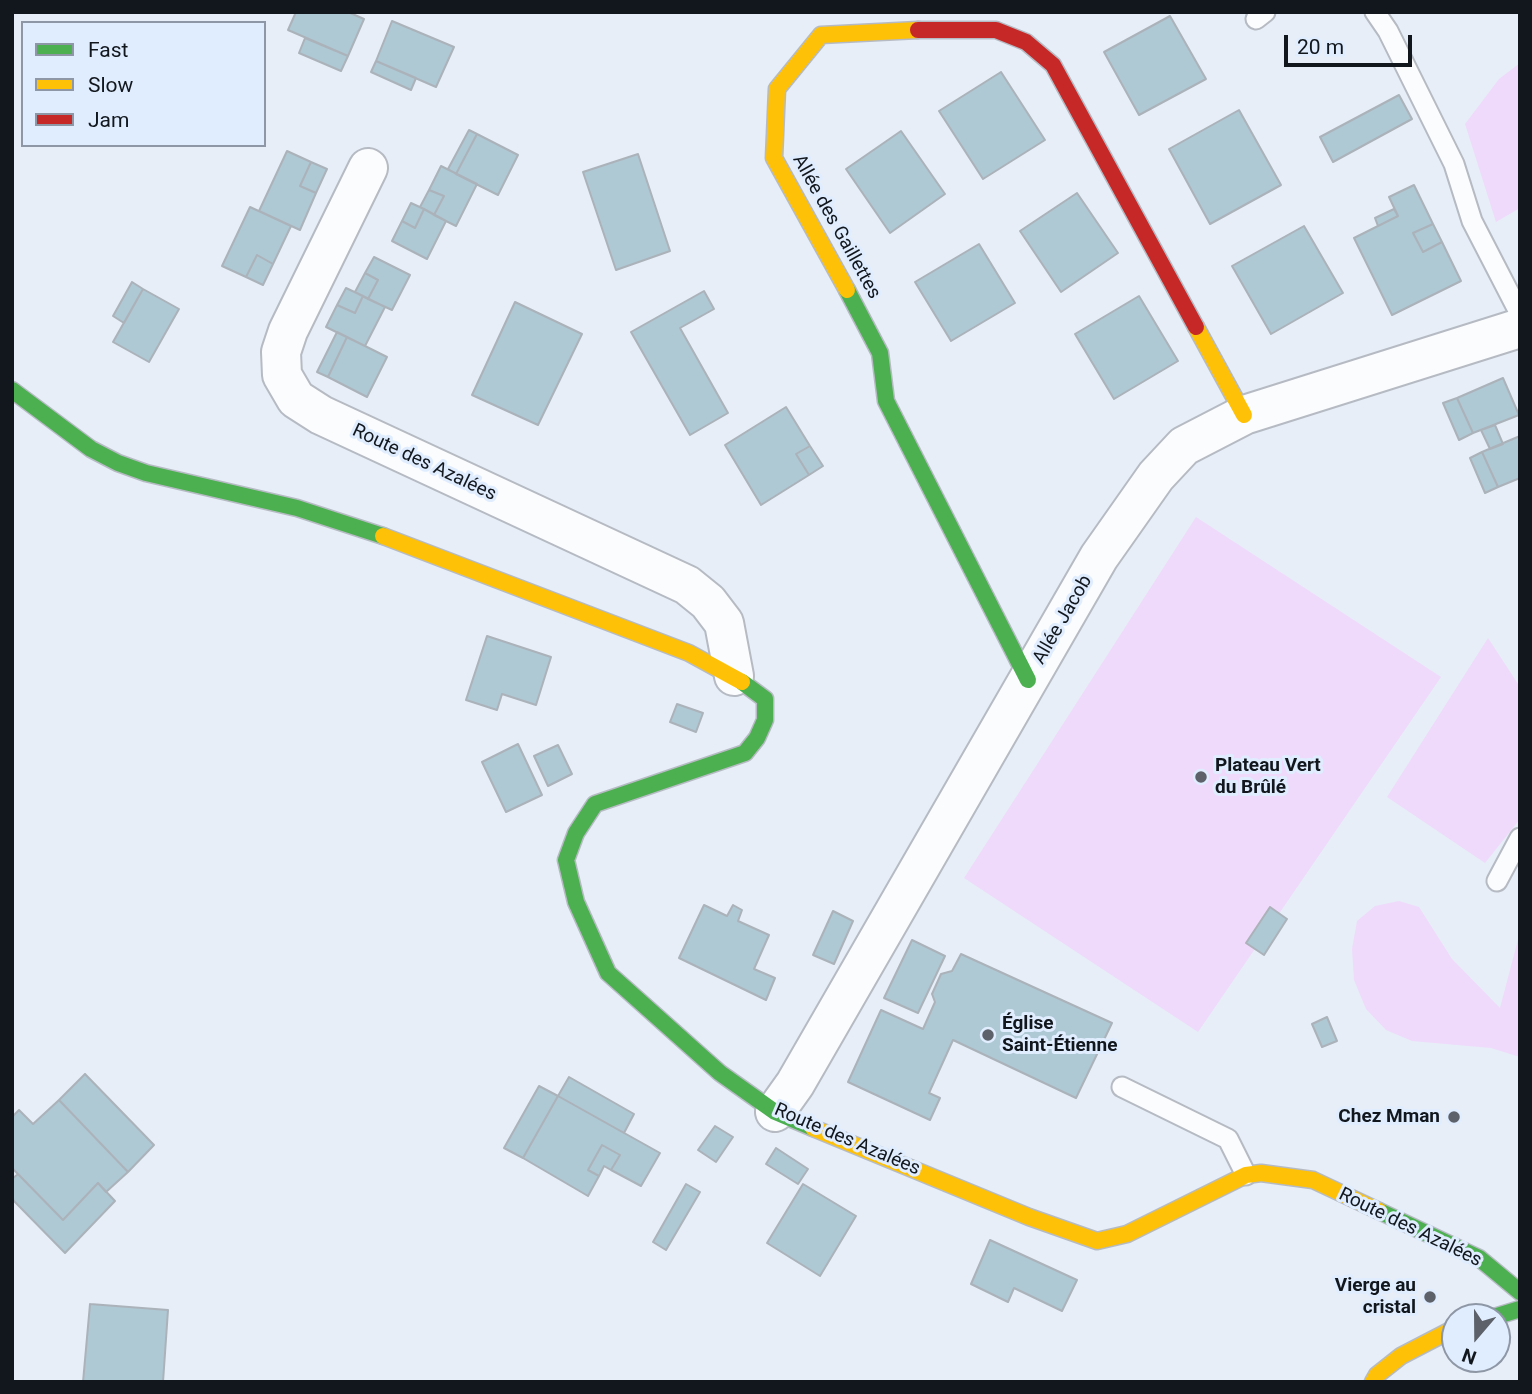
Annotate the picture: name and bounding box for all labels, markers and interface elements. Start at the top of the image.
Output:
legend [21,21,266,147]
scale bar [1287,21,1415,65]
text: 20 m [1297,35,1344,59]
text: Fast [88,38,128,62]
text: Slow [88,73,133,97]
text: Jam [88,108,129,132]
street label: Allée des Gaillettes [787,151,885,303]
street label: Route des Azalées [348,420,500,506]
street label: Allée Jacob [1028,572,1098,668]
place label: Plateau Vert du Brûlé [1215,755,1321,799]
marker: Plateau Vert du Brûlé [1193,769,1209,785]
place label: Église Saint-Étienne [1002,1013,1117,1057]
marker: Église Saint-Étienne [980,1027,996,1043]
street label: Route des Azalées [771,1099,923,1181]
place label: Chez Mman [1338,1106,1440,1128]
marker: Chez Mman [1446,1109,1462,1125]
street label: Route des Azalées [1335,1184,1485,1272]
place label: Vierge au cristal [1335,1275,1416,1319]
marker: Vierge au cristal [1422,1289,1438,1305]
north arrow [1441,1303,1511,1373]
text: N [1459,1343,1480,1369]

